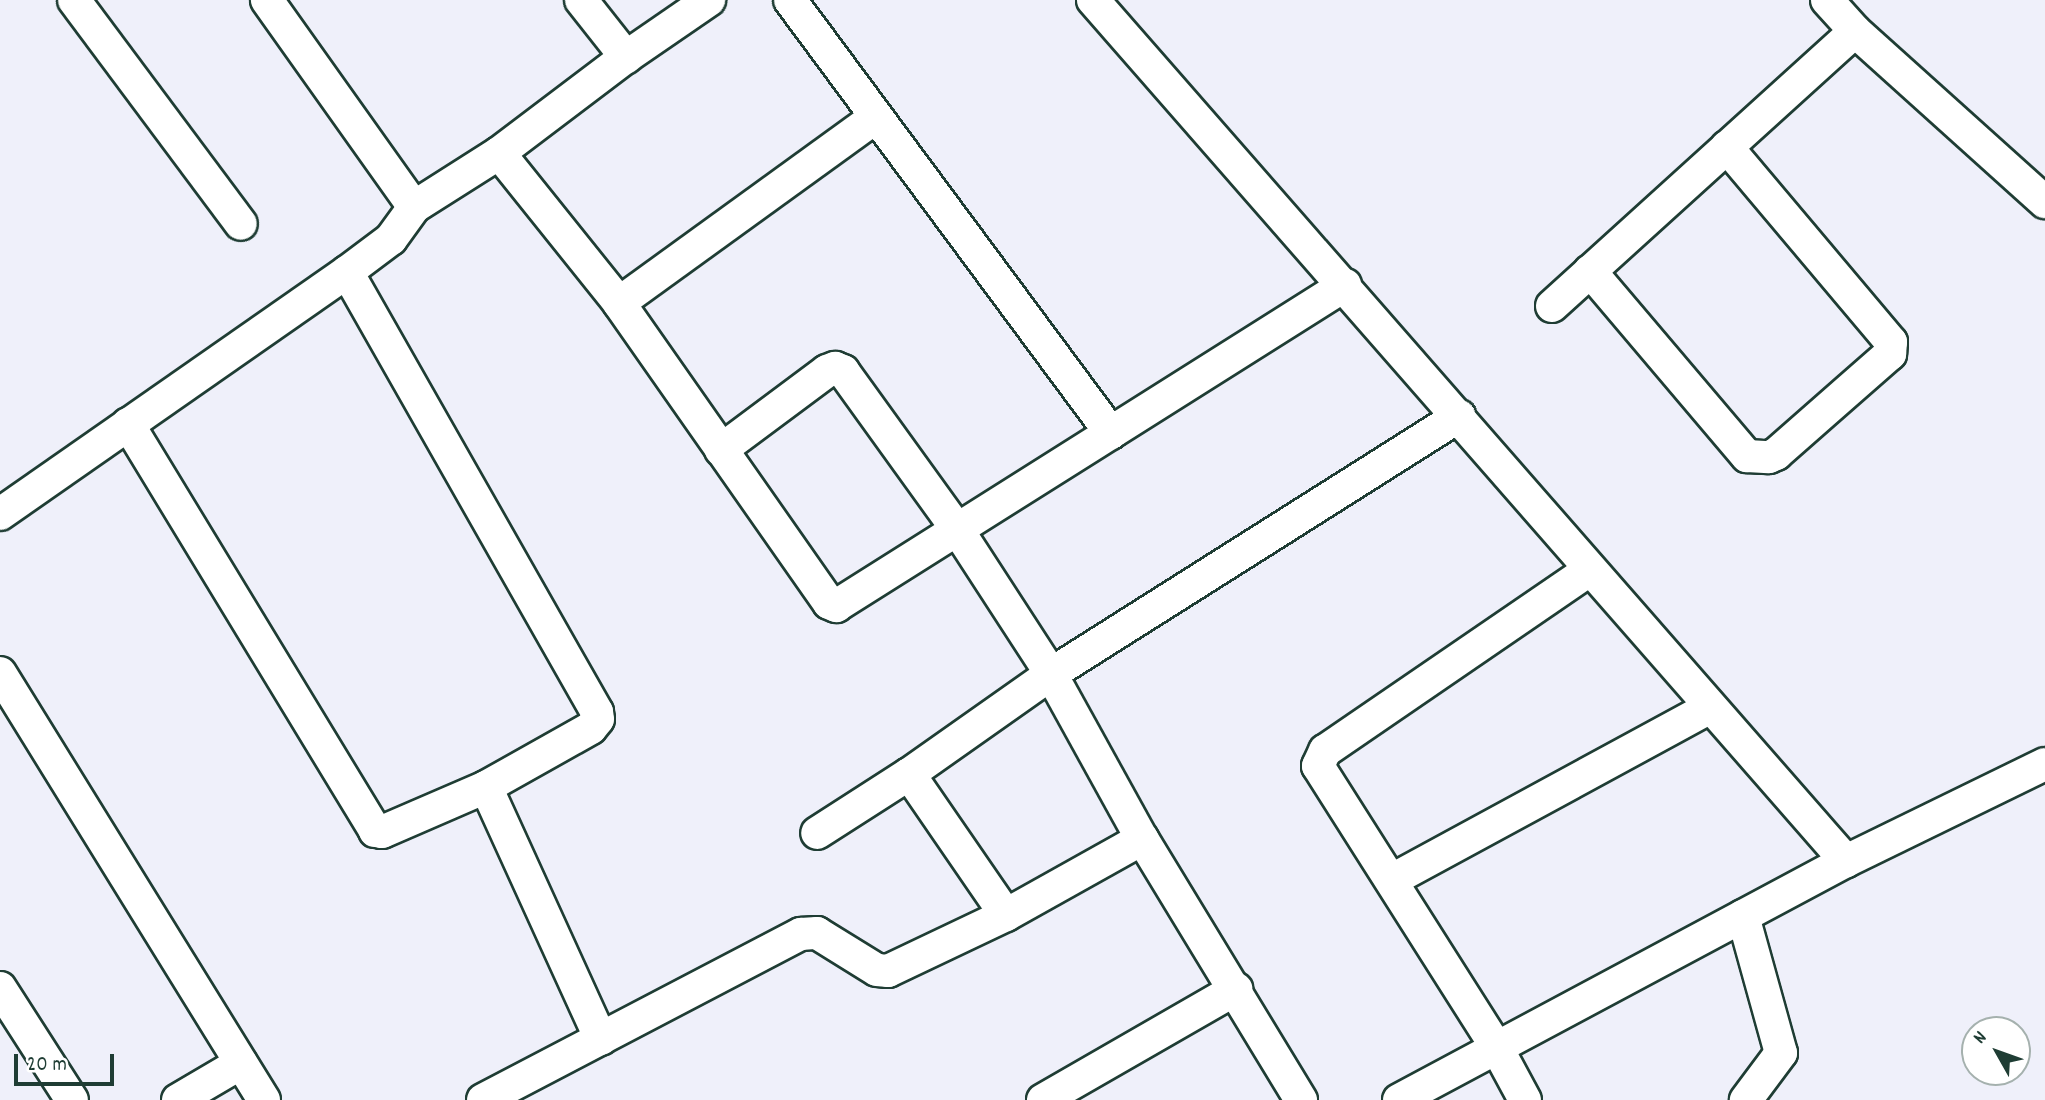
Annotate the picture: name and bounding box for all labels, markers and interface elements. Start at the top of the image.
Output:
north arrow [1961,1016,2031,1086]
text: N [1968,1026,1994,1051]
scale bar [18,1040,117,1084]
text: 20 m [27,1051,67,1081]

